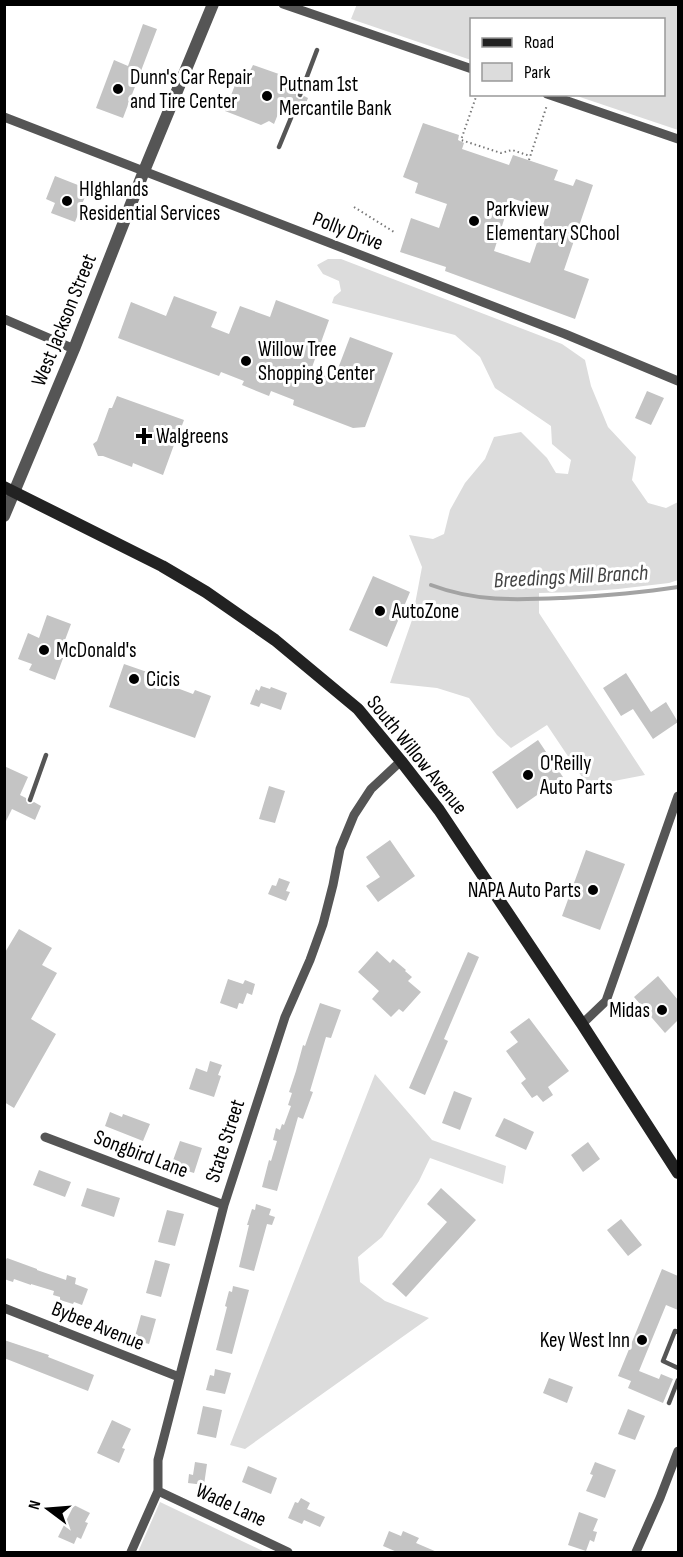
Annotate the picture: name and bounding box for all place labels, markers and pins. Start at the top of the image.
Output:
place label: Dunn's Car Repair and Tire Center [130,65,252,114]
place label: Putnam 1st Mercantile Bank [279,72,391,121]
marker: Dunn's Car Repair and Tire Center [111,82,125,96]
marker: Putnam 1st Mercantile Bank [260,89,274,103]
place label: HIghlands Residential Services [79,177,220,226]
marker: HIghlands Residential Services [60,194,74,208]
place label: Parkview Elementary SChool [486,197,620,246]
marker: Parkview Elementary SChool [467,214,481,228]
place label: Willow Tree Shopping Center [258,337,375,386]
marker: Willow Tree Shopping Center [239,354,253,368]
place label: Walgreens [156,424,229,449]
marker: Walgreens [137,429,151,443]
place label: AutoZone [391,599,459,624]
marker: AutoZone [373,604,387,618]
place label: McDonald's [56,638,137,663]
marker: McDonald's [37,643,51,657]
place label: Cicis [146,667,180,692]
marker: Cicis [127,672,141,686]
place label: O'Reilly Auto Parts [539,751,613,800]
marker: O'Reilly Auto Parts [521,768,535,782]
place label: NAPA Auto Parts [468,878,581,903]
marker: NAPA Auto Parts [586,883,600,897]
place label: Midas [609,998,650,1023]
marker: Midas [655,1003,669,1017]
place label: Key West Inn [540,1328,630,1353]
marker: Key West Inn [635,1333,649,1347]

